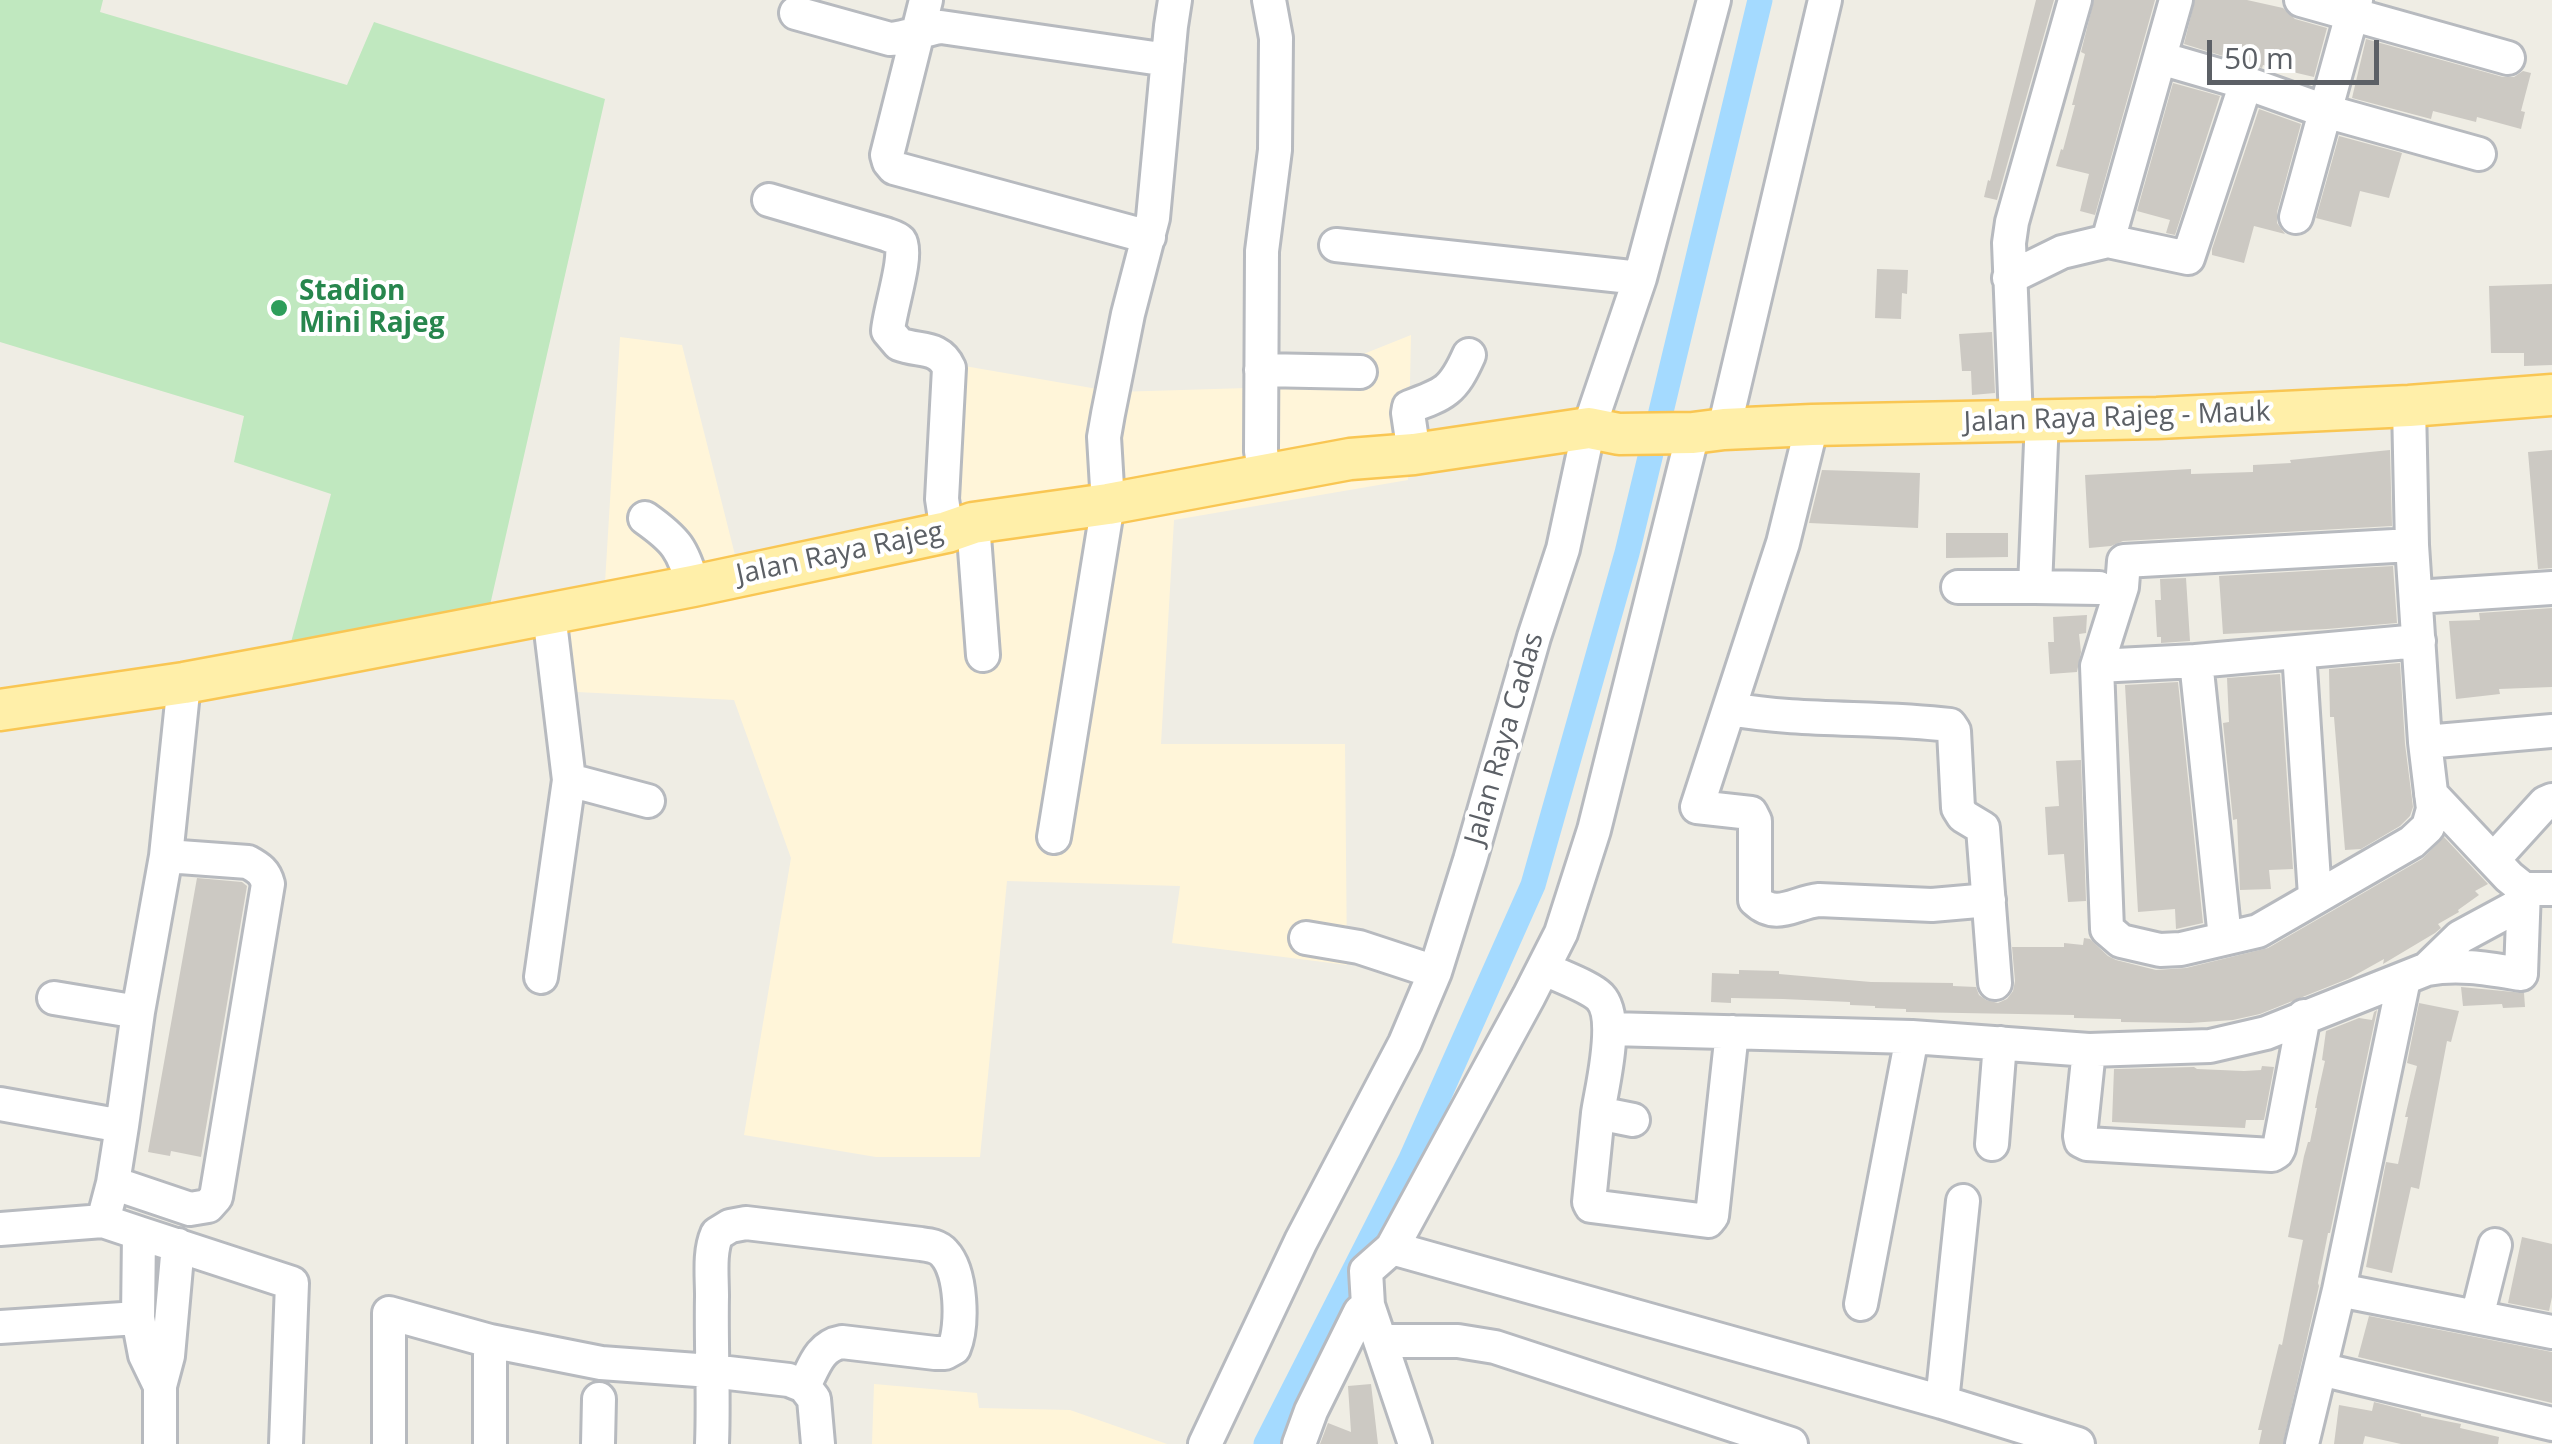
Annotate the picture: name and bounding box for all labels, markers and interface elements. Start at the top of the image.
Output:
scale bar [2212,20,2384,82]
text: 50 m [2224,37,2294,78]
place label: Stadion Mini Rajeg [299,275,444,341]
marker: Stadion Mini Rajeg [268,297,290,319]
street label: Jalan Raya Rajeg - Mauk [1963,396,2271,440]
street label: Jalan Raya Rajeg [733,516,947,592]
street label: Jalan Raya Cadas [1459,629,1551,849]

